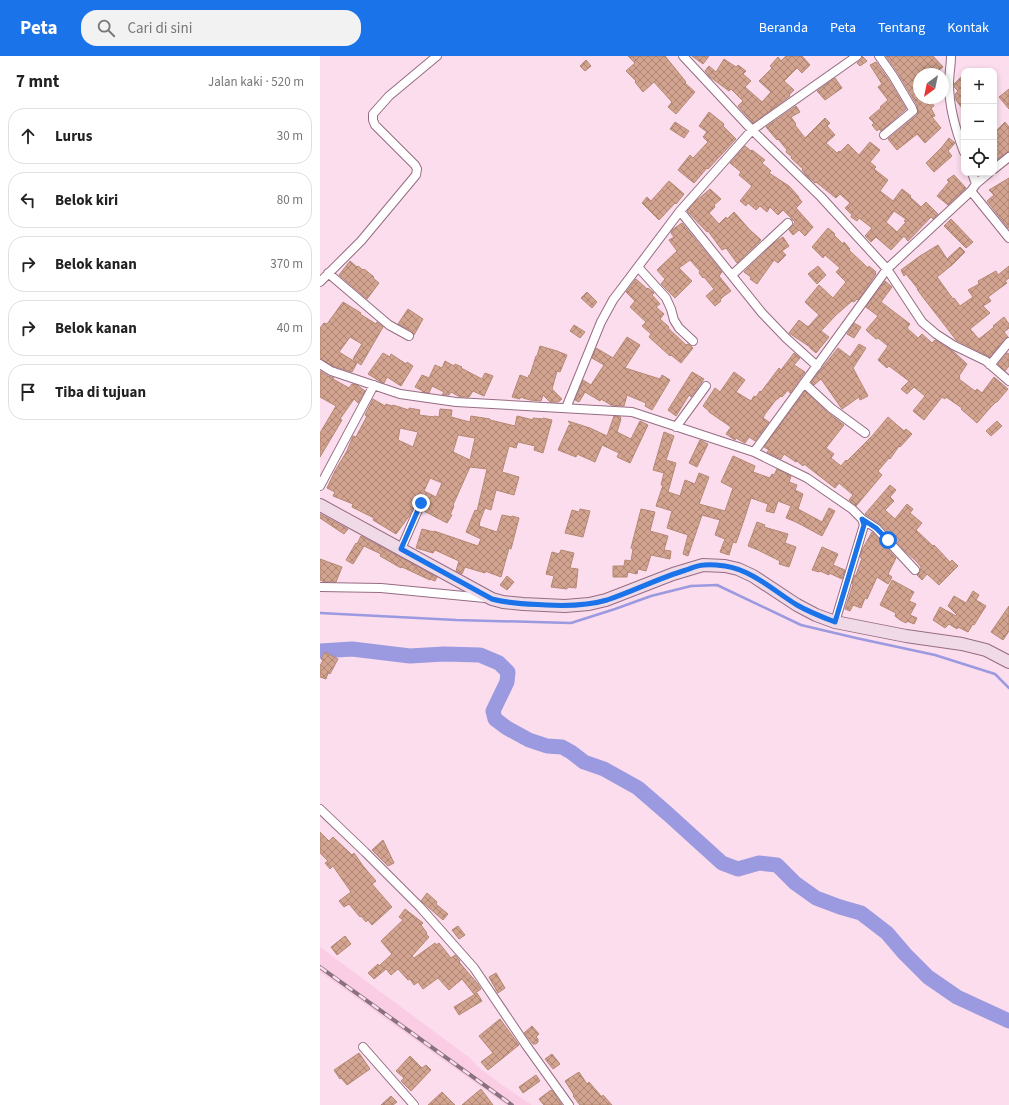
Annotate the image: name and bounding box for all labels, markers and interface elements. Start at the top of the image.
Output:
search box [81,10,361,46]
text: Peta [20,15,57,42]
icon: search [95,17,117,39]
text: Cari di sini [127,18,192,39]
text: Beranda [759,18,808,38]
text: Peta [830,18,856,38]
text: Tentang [878,18,925,38]
text: Kontak [947,18,989,38]
north arrow [913,68,949,104]
map controls [961,68,997,176]
button: + [961,68,997,104]
text: 7 mnt [16,70,59,94]
text: Jalan kaki · 520 m [208,73,304,91]
button: − [961,104,997,140]
icon: ahead [17,125,39,147]
text: Lurus [55,126,92,147]
text: 30 m [277,127,303,145]
button: locate [961,140,997,176]
icon: left [17,189,39,211]
text: Belok kiri [55,190,118,211]
text: 80 m [277,191,303,209]
icon: right [17,253,39,275]
text: Belok kanan [55,254,137,275]
text: 370 m [270,255,303,273]
icon: right [17,317,39,339]
text: Belok kanan [55,318,137,339]
text: 40 m [277,319,303,337]
icon: arrive [17,381,39,403]
text: Tiba di tujuan [55,382,146,403]
route end [412,494,430,512]
route start [879,531,897,549]

